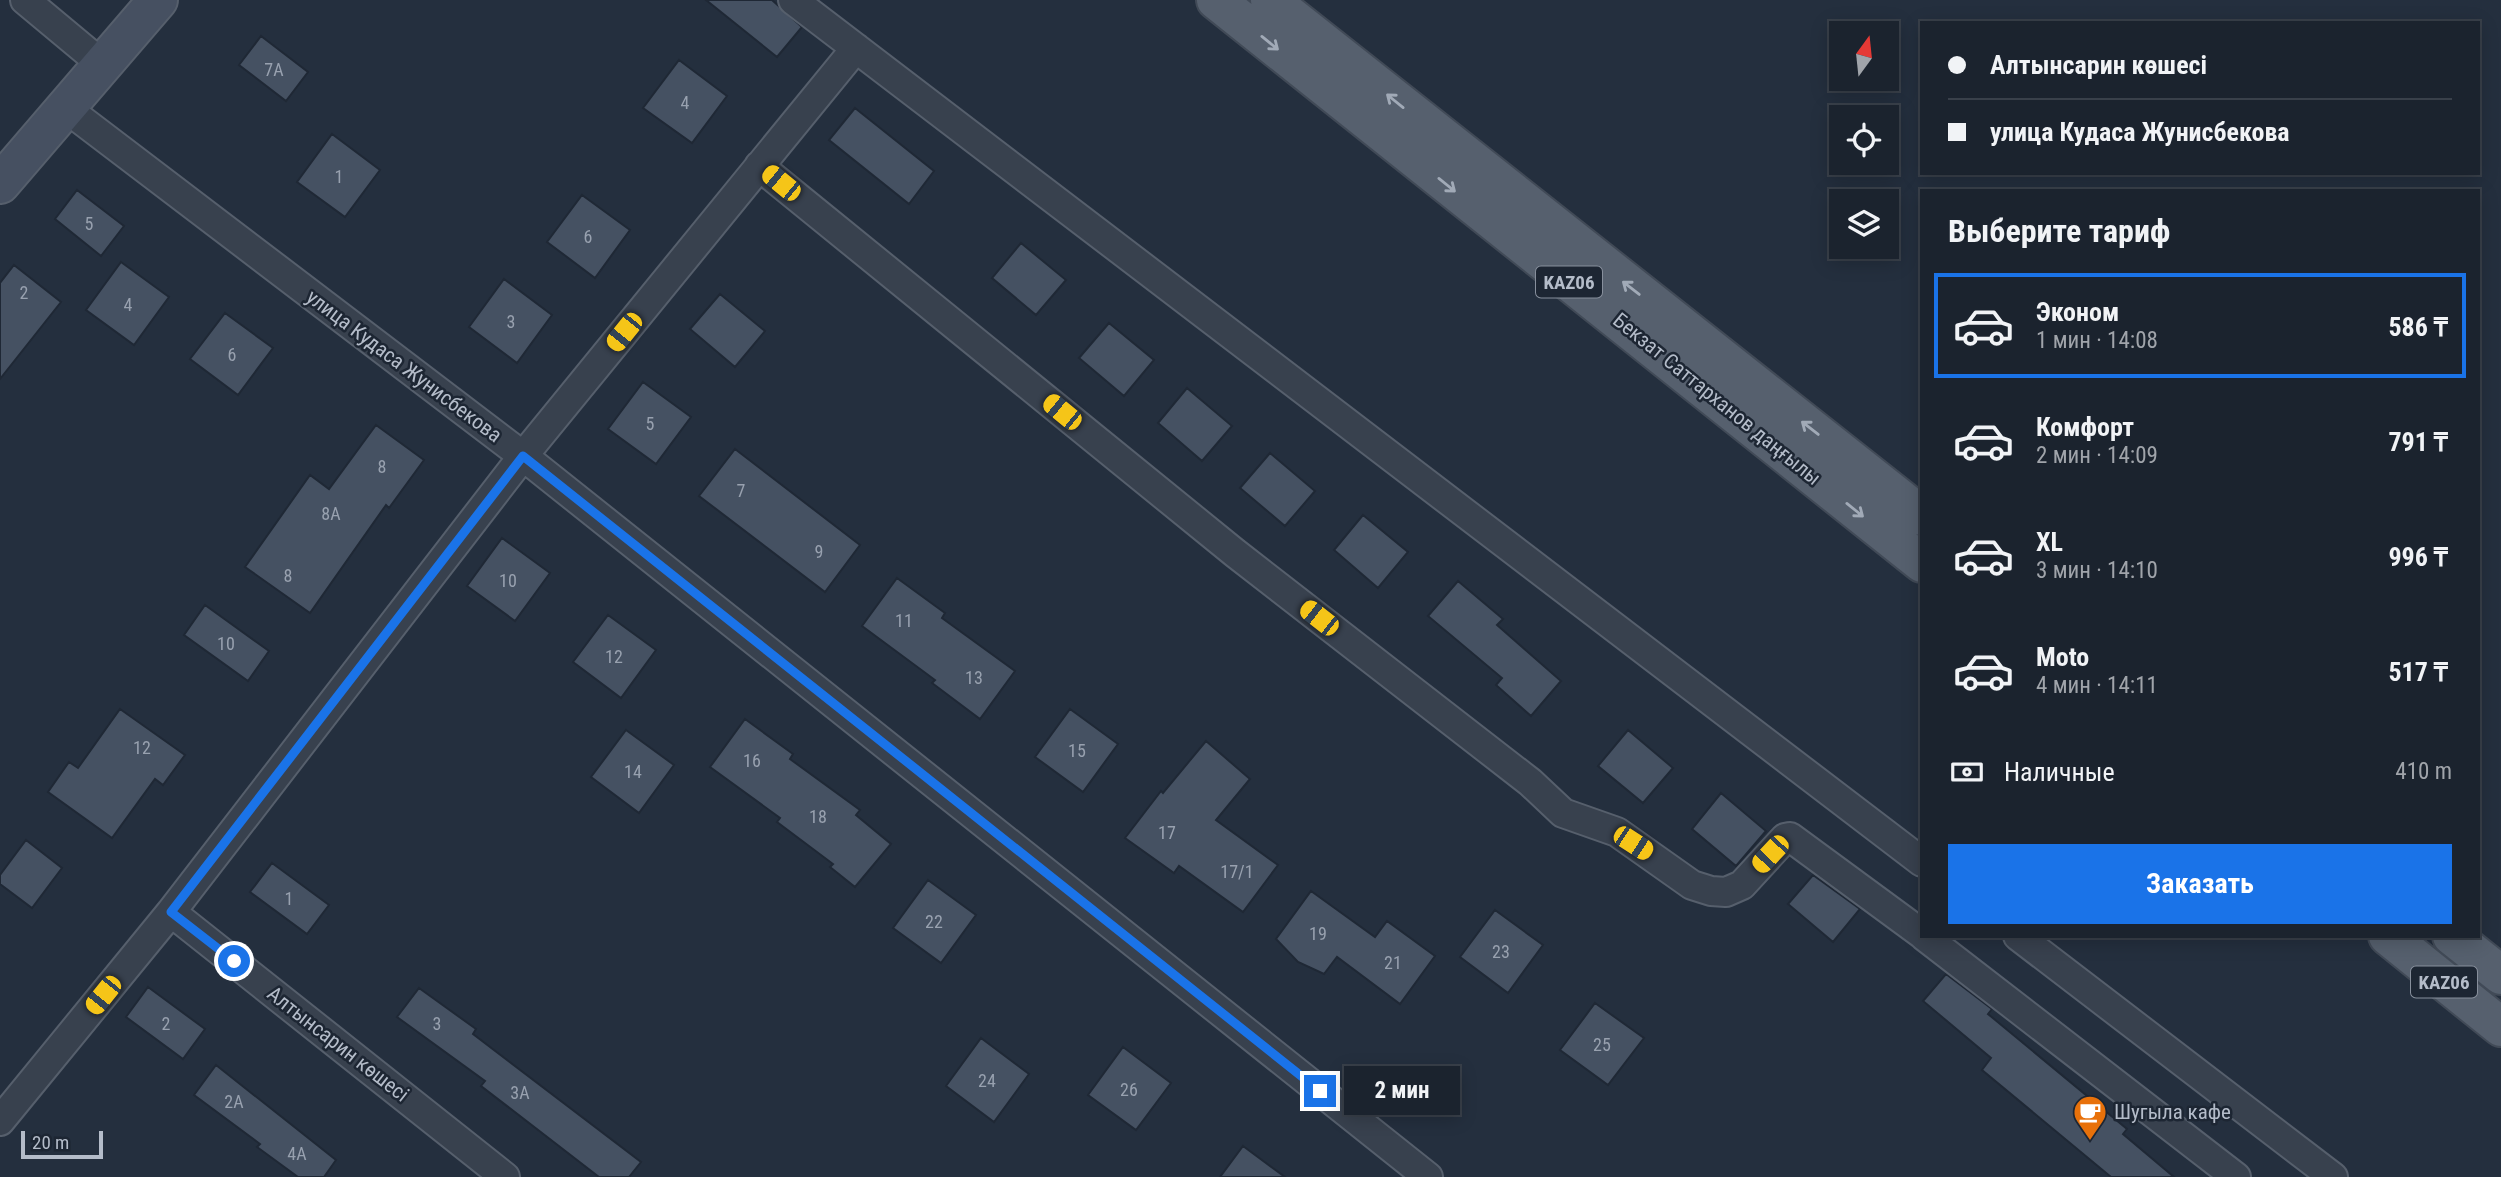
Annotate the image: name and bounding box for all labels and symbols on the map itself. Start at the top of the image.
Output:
north arrow [1829,21,1899,91]
one-way arrow [1260,35,1278,50]
house number: 7A [264,59,284,80]
house number: 4 [681,92,690,113]
one-way arrow [1386,94,1404,109]
car [759,162,804,204]
house number: 1 [335,166,343,187]
one-way arrow [1438,177,1456,192]
house number: 5 [85,213,94,234]
house number: 6 [584,226,592,247]
road number: KАZ06 [1536,266,1602,298]
one-way arrow [1623,280,1641,295]
house number: 2 [20,282,29,303]
street label: улица Кудаса Жунисбекова [302,285,506,447]
house number: 4 [124,294,133,315]
street label: Бекзат Саттарханов даңғылы [1608,308,1826,490]
car [603,309,646,355]
house number: 3 [507,311,515,332]
house number: 6 [228,344,236,365]
car [1040,391,1085,433]
house number: 5 [646,413,655,434]
one-way arrow [1802,421,1820,436]
house number: 8 [378,456,386,477]
house number: 7 [737,480,746,501]
one-way arrow [1845,502,1864,517]
house number: 8A [321,503,341,524]
house number: 9 [815,541,823,562]
house number: 8 [284,565,292,586]
house number: 10 [499,570,517,591]
car [1296,597,1343,639]
house number: 11 [895,610,913,631]
house number: 10 [217,633,235,654]
house number: 12 [605,646,623,667]
house number: 13 [965,667,983,688]
house number: 12 [133,737,151,758]
house number: 15 [1068,740,1086,761]
house number: 16 [743,750,761,771]
house number: 14 [624,761,642,782]
house number: 18 [809,806,827,827]
house number: 17 [1158,822,1176,843]
car [1610,823,1657,863]
car [1748,831,1793,877]
house number: 17/1 [1220,861,1254,882]
house number: 1 [285,888,293,909]
house number: 22 [925,911,943,932]
house number: 19 [1309,923,1327,944]
house number: 23 [1492,941,1510,962]
route start [218,945,250,977]
house number: 21 [1384,952,1402,973]
road number: KАZ06 [2411,966,2477,998]
car [82,972,125,1018]
street label: Алтынсарин көшесі [263,981,413,1107]
house number: 2 [162,1013,171,1034]
house number: 3 [433,1013,441,1034]
house number: 25 [1593,1034,1611,1055]
callout: 2 мин [1344,1066,1460,1116]
house number: 24 [978,1070,996,1091]
route end [1304,1075,1336,1107]
house number: 26 [1120,1079,1138,1100]
house number: 3A [510,1082,530,1103]
house number: 2A [224,1091,244,1112]
cafe icon: Шугыла кафе [2071,1093,2109,1142]
place label: Шугыла кафе [2114,1100,2231,1124]
scale bar [21,1128,103,1160]
house number: 4A [287,1143,307,1164]

